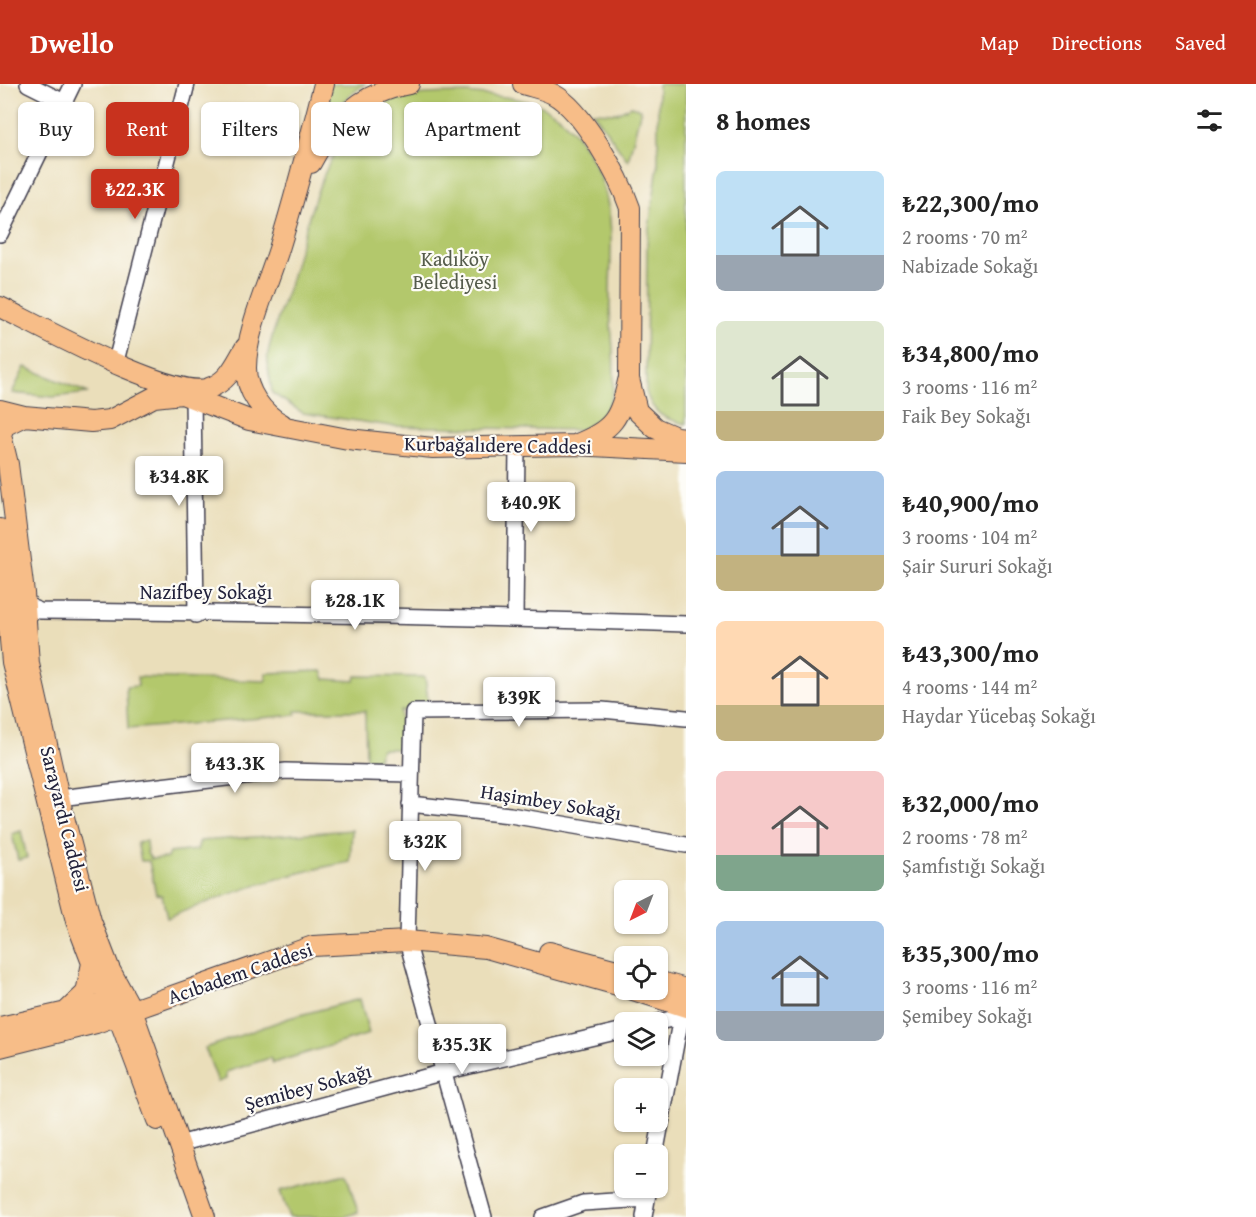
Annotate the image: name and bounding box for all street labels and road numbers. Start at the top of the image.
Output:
street label: Kurbağalıdere Caddesi [404,428,592,461]
street label: Nazifbey Sokağı [140,577,273,606]
street label: Sarayardı Caddesi [33,743,98,895]
street label: Haşimbey Sokağı [479,776,624,827]
street label: Acıbadem Caddesi [163,934,317,1011]
street label: Şemibey Sokağı [241,1056,375,1117]

